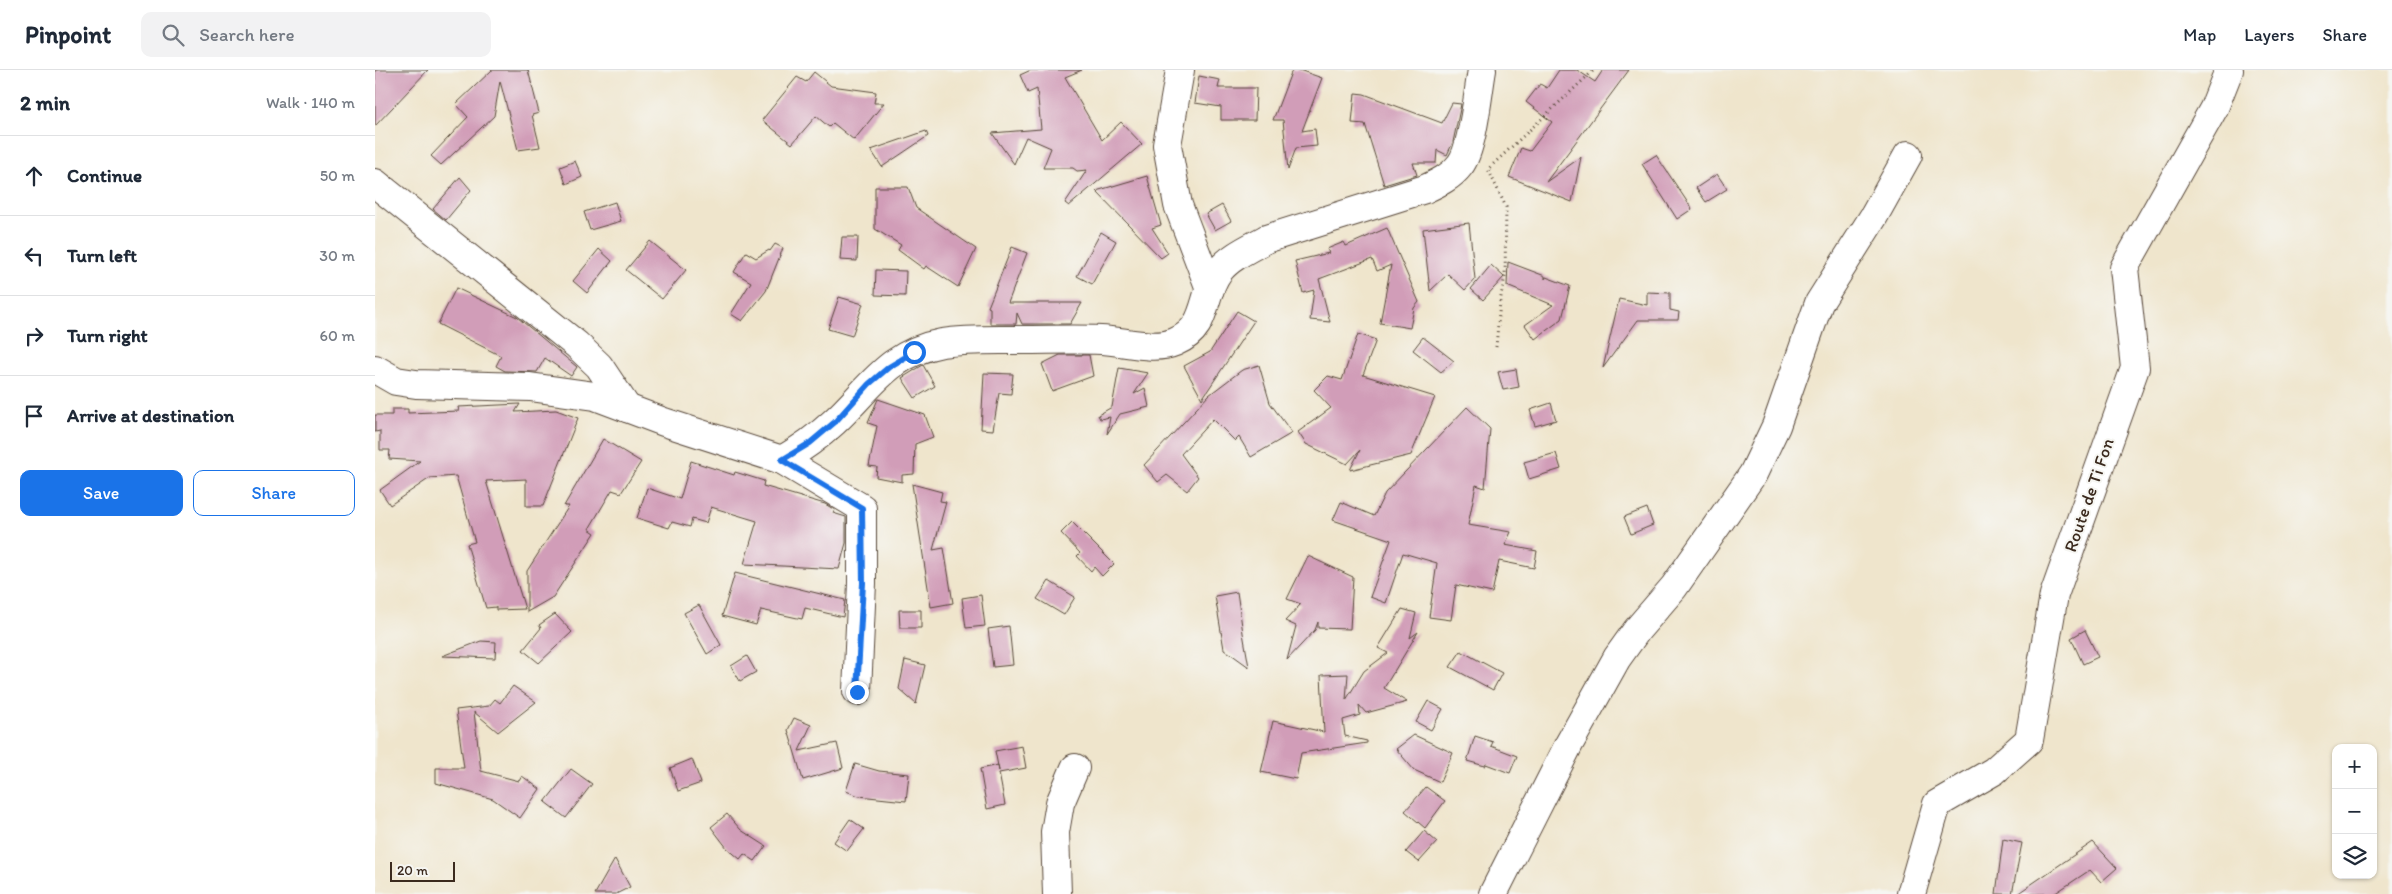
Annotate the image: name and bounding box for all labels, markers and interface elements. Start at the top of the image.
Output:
search box [141,12,491,57]
text: Pinpoint [25,20,111,49]
icon: search [159,21,187,49]
text: Search here [199,23,294,46]
text: Map [2183,24,2216,46]
text: Layers [2244,24,2294,46]
text: Share [2322,24,2367,46]
text: 2 min [20,90,70,115]
text: Walk · 140 m [266,93,355,112]
icon: ahead [20,162,48,190]
text: Continue [67,164,142,187]
text: 50 m [320,166,355,185]
icon: left [20,242,48,270]
text: Turn left [67,244,137,267]
text: 30 m [319,246,355,265]
icon: right [20,322,48,350]
text: Turn right [67,324,148,347]
text: 60 m [320,326,355,345]
route start [903,341,926,364]
icon: arrive [20,402,48,430]
text: Arrive at destination [67,404,234,427]
street label: Route de Ti Fon [2059,435,2119,555]
button: Save [20,470,183,516]
button: Share [193,470,355,516]
route end [846,681,869,704]
map controls [2332,744,2377,879]
button: + [2332,744,2377,789]
button: − [2332,789,2377,834]
button: layers [2332,834,2377,879]
scale bar [390,859,455,882]
text: 20 m [397,862,428,879]

